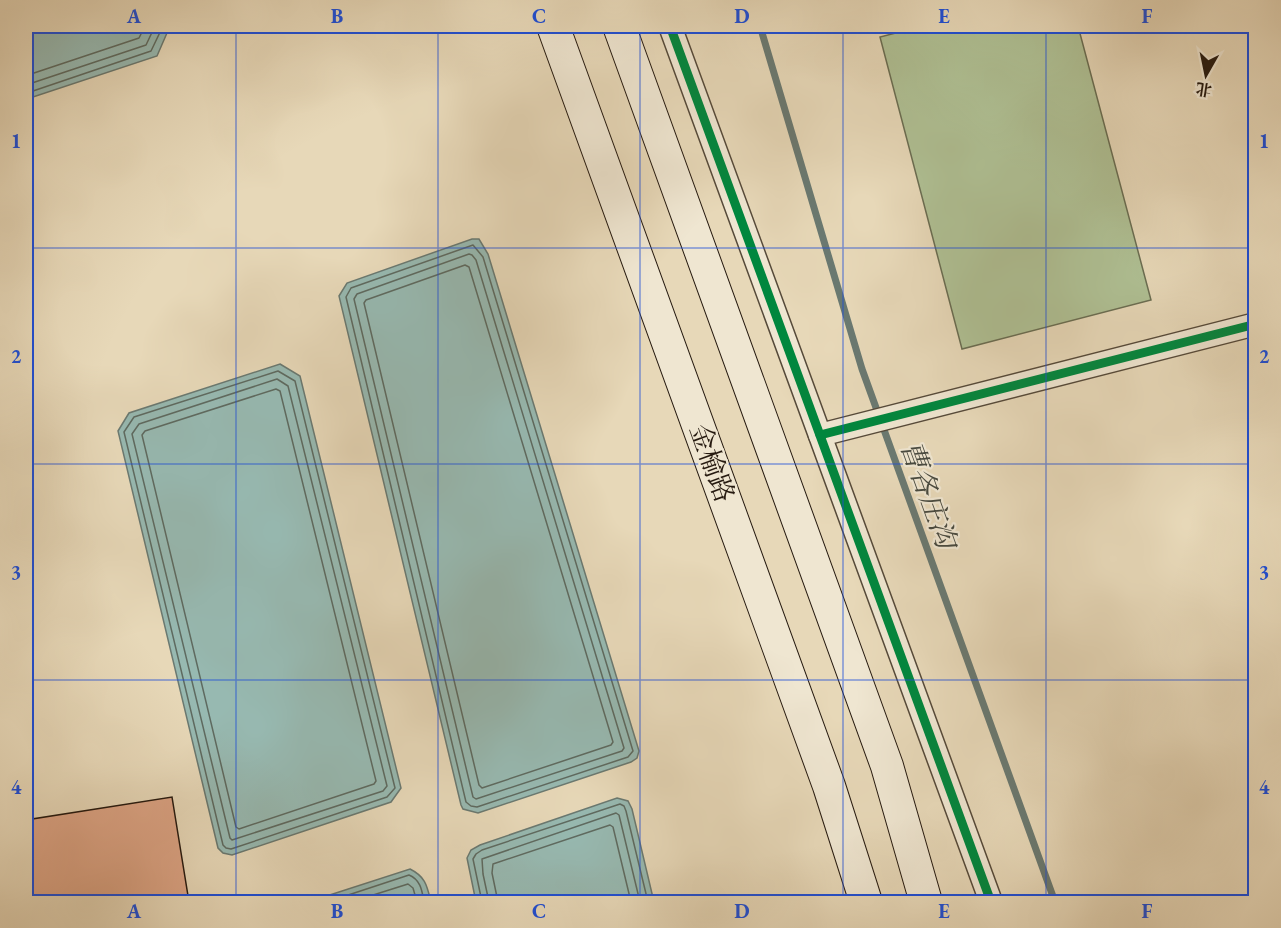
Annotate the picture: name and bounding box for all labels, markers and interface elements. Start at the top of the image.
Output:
text: A [126,3,142,29]
text: B [331,3,343,29]
text: C [532,3,546,29]
text: D [734,3,750,29]
text: E [938,3,950,29]
text: F [1142,3,1153,29]
north arrow [1176,45,1236,105]
text: 北 [1194,78,1213,101]
text: 1 [11,128,21,154]
text: 1 [1259,128,1269,154]
text: 2 [11,343,22,369]
text: 2 [1259,343,1270,369]
street label: 金榆路 [682,419,743,507]
water label: 曹各庄沟 [893,435,966,557]
text: 3 [11,559,21,585]
text: 3 [1259,559,1269,585]
text: 4 [11,774,22,800]
text: 4 [1259,774,1270,800]
text: A [126,898,142,924]
text: B [331,898,343,924]
text: C [532,898,546,924]
text: D [734,898,750,924]
text: E [938,898,950,924]
text: F [1142,898,1153,924]

